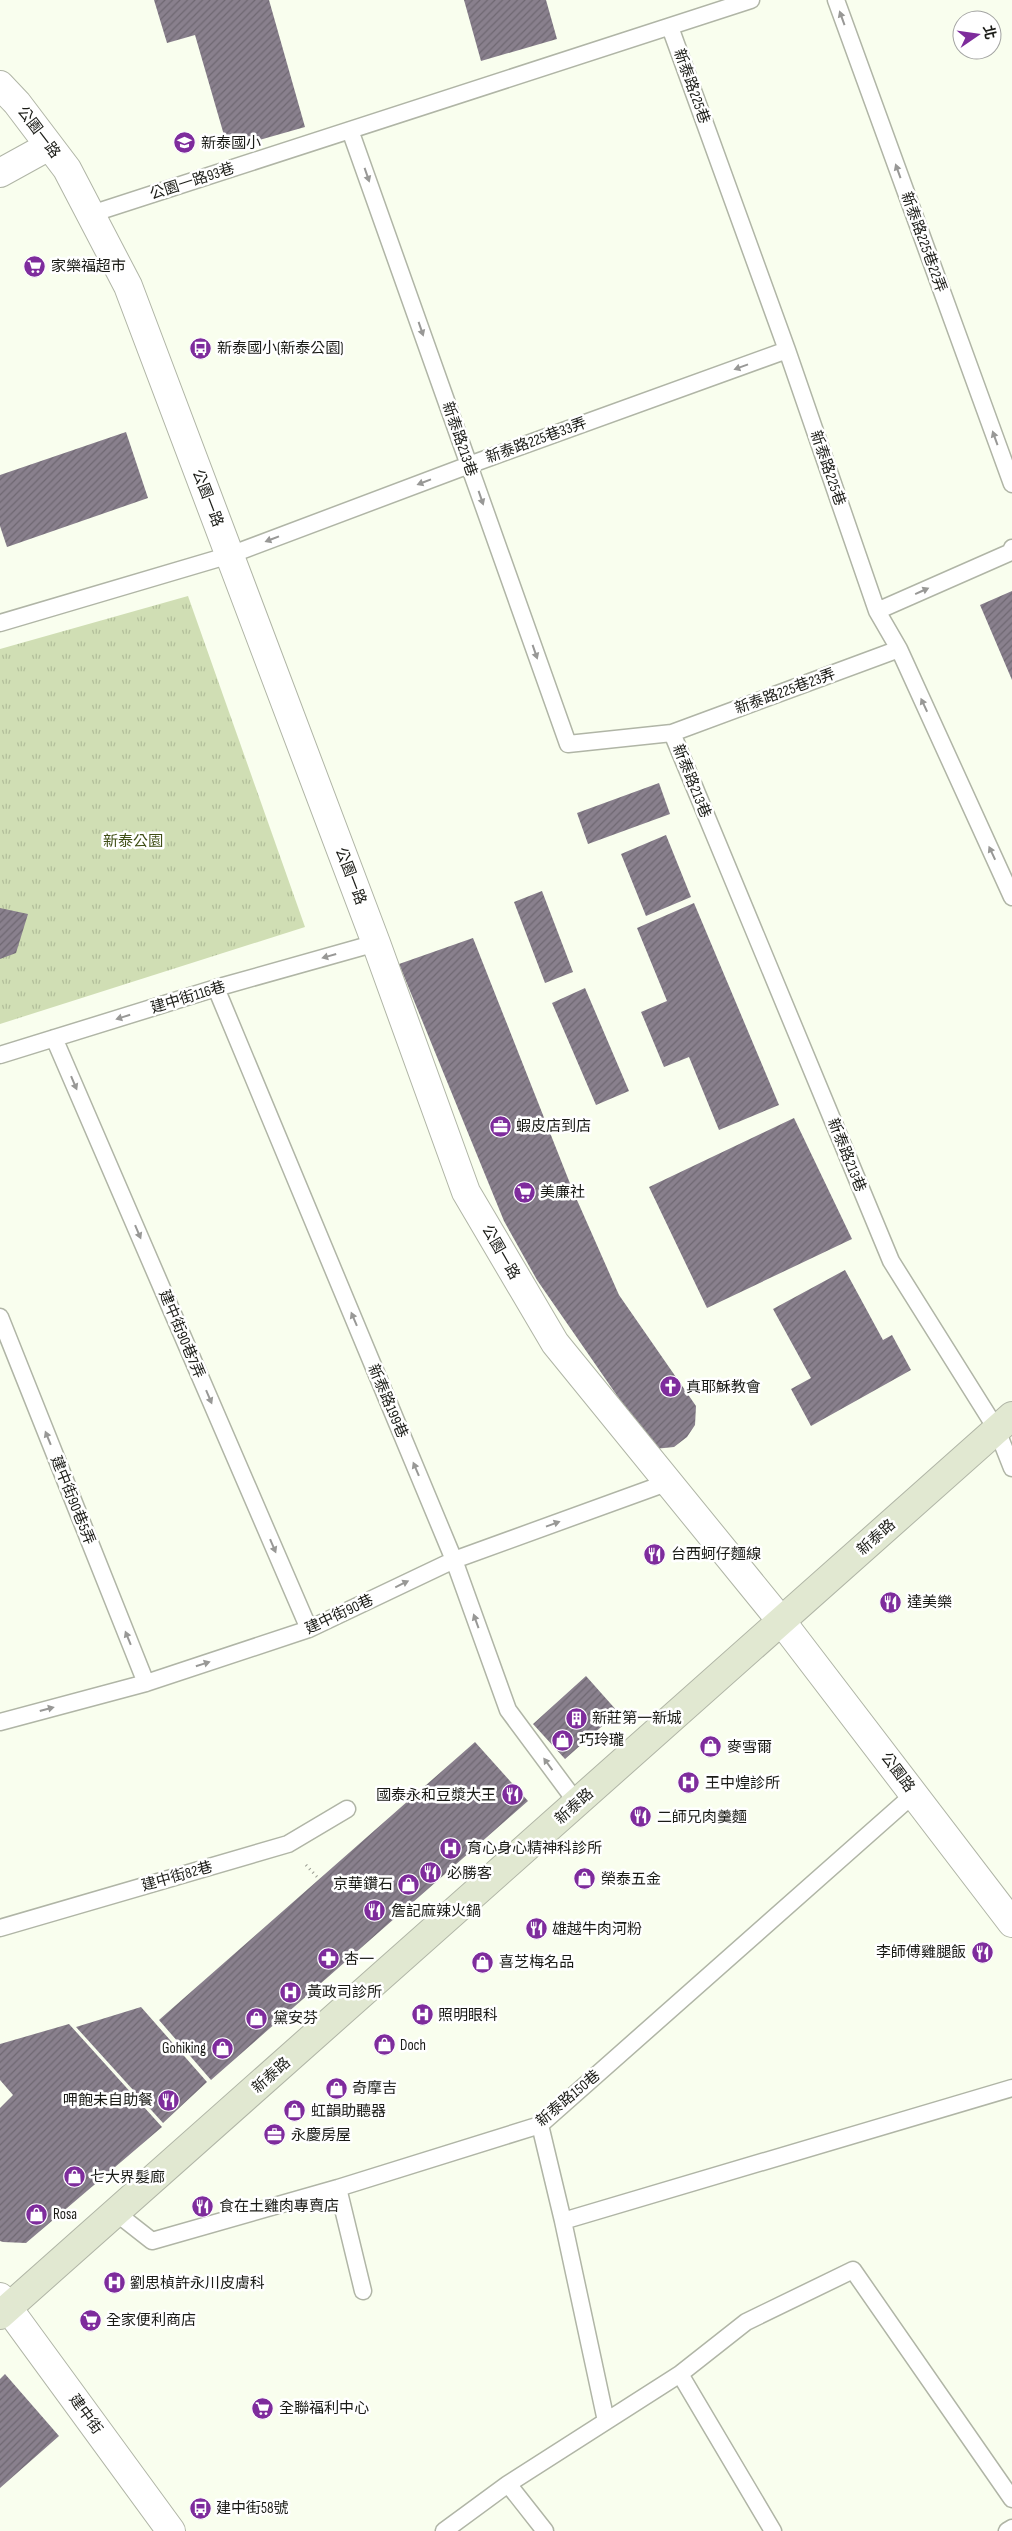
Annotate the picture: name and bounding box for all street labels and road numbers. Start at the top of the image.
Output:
street label: 新泰路225巷 [669,46,714,126]
street label: 公園一路 [13,103,64,162]
street label: 公園一路93巷 [147,159,237,204]
street label: 新泰路225巷22弄 [897,189,951,295]
street label: 新泰路213巷 [438,399,481,479]
street label: 新泰路225巷33弄 [483,413,589,468]
street label: 新泰路225巷 [806,428,849,508]
street label: 公園一路 [188,467,227,530]
street label: 新泰路225巷23弄 [732,664,838,719]
street label: 新泰路213巷 [668,742,715,821]
street label: 公園一路 [331,845,370,908]
street label: 建中街116巷 [149,977,228,1018]
street label: 新泰路213巷 [823,1116,870,1195]
street label: 公園一路 [477,1222,524,1283]
street label: 建中街90巷7弄 [154,1287,209,1381]
street label: 新泰路199巷 [363,1361,412,1441]
street label: 建中街90巷5弄 [46,1453,99,1547]
street label: 新泰路 [853,1515,899,1559]
street label: 建中街90巷 [302,1590,376,1639]
street label: 公園路 [876,1749,919,1796]
street label: 新泰路 [551,1784,597,1828]
street label: 建中街82巷 [139,1857,215,1896]
street label: 新泰路 [248,2053,294,2097]
street label: 新泰路150巷 [532,2066,604,2131]
street label: 建中街 [65,2391,107,2438]

